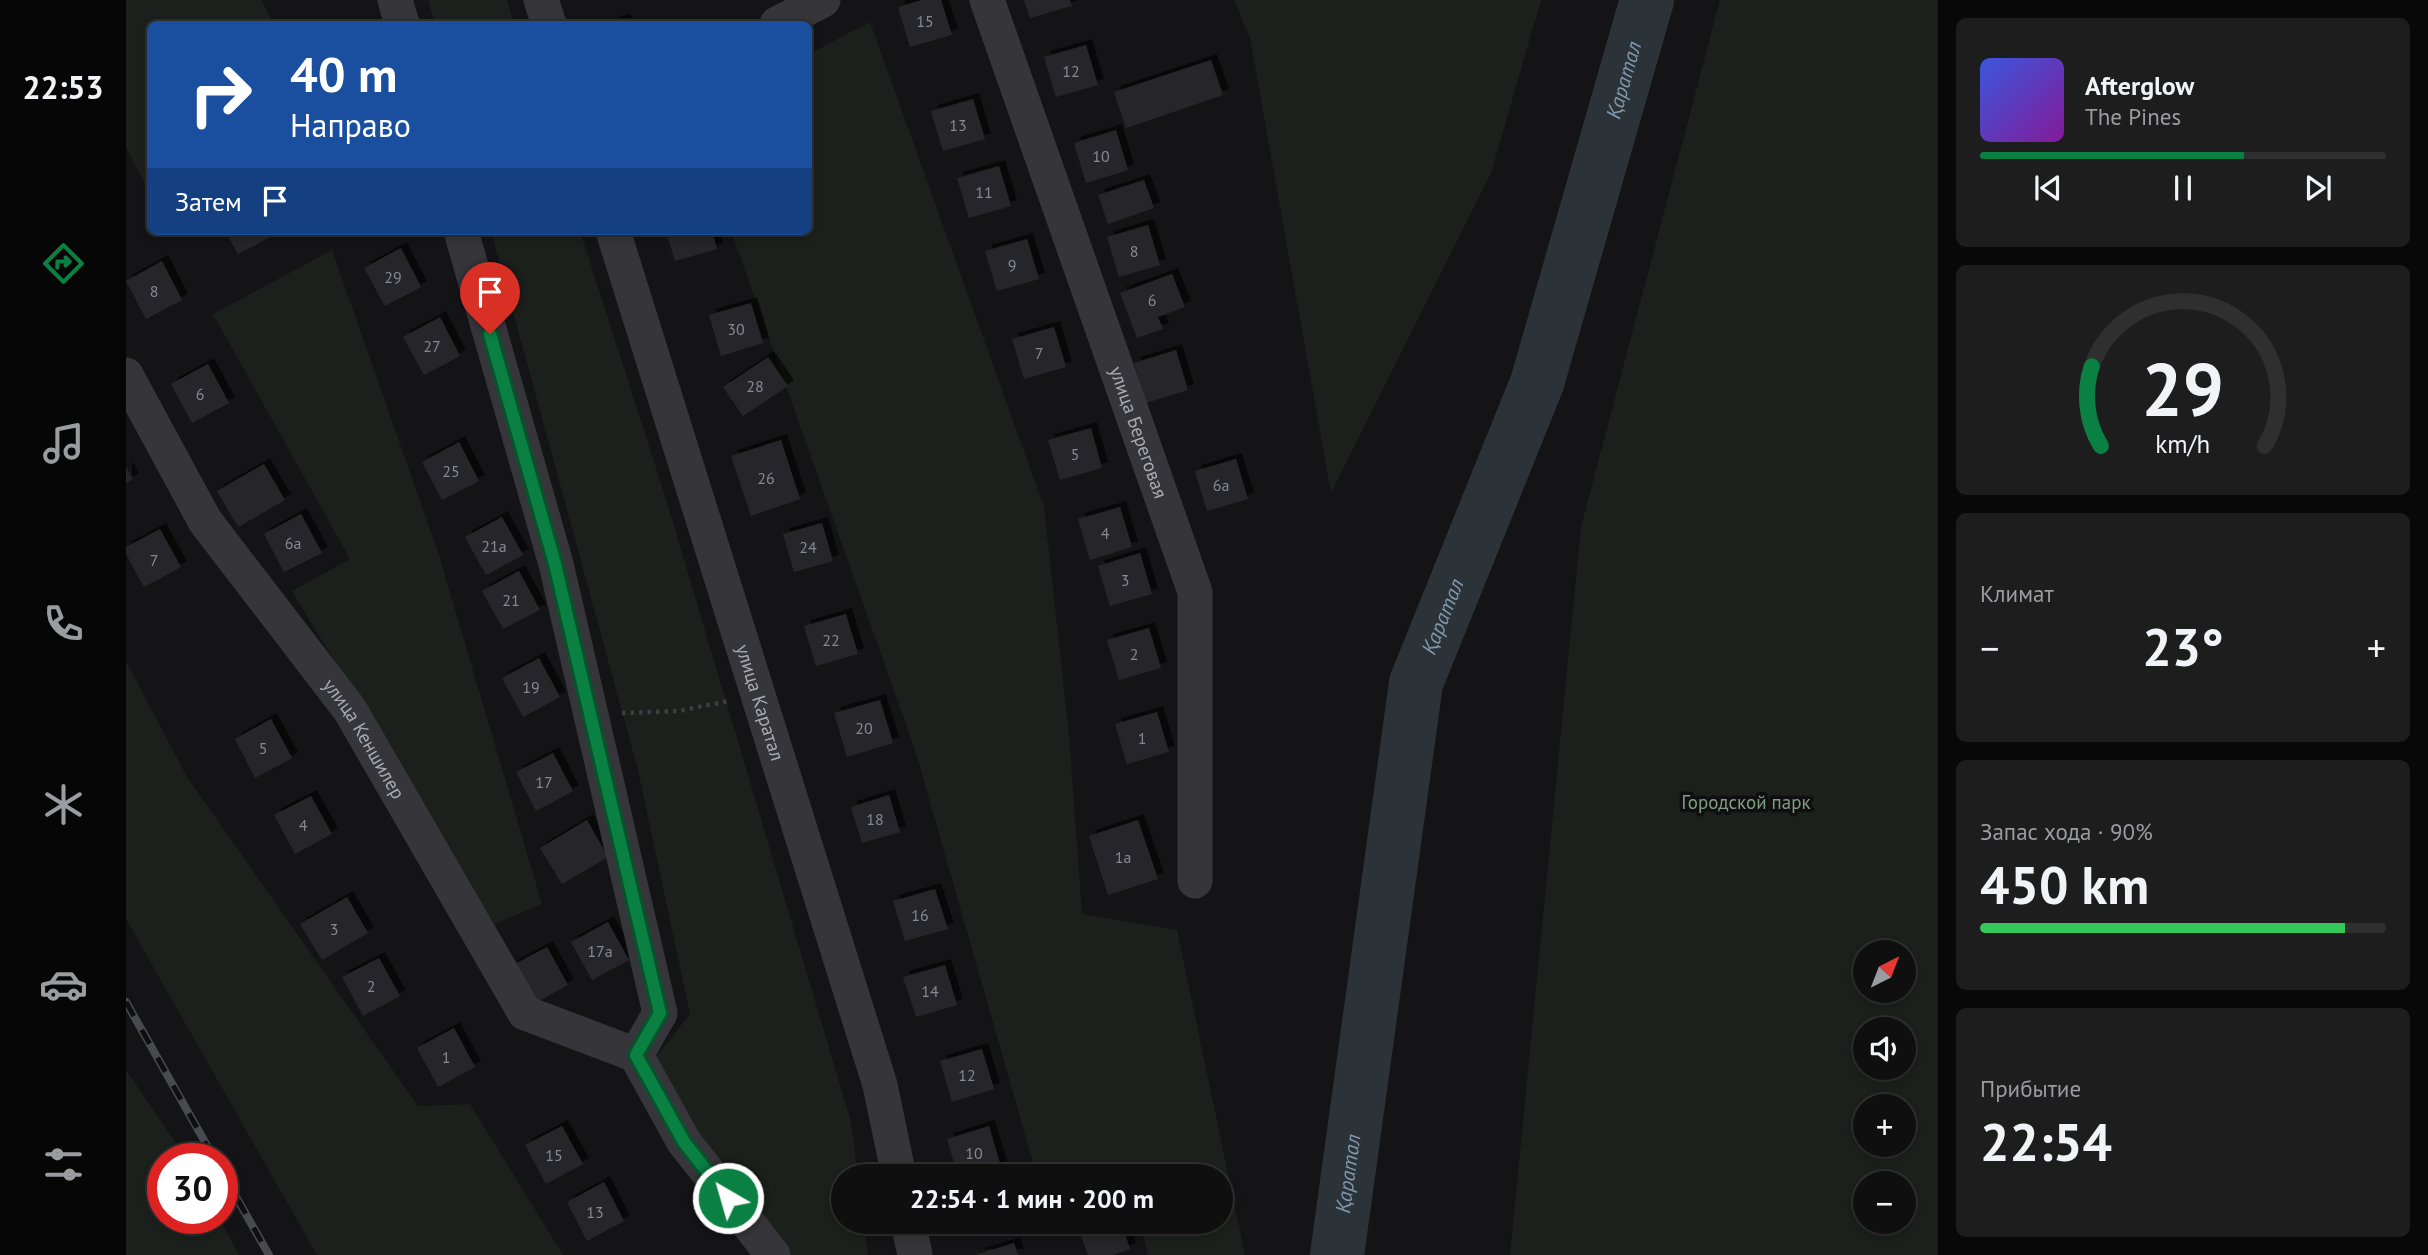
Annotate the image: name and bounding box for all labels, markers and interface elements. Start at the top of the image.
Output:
house number: 15 [916,11,934,31]
water label: Қаратал [1600,38,1647,122]
text: 40 m [290,42,397,106]
icon: right [175,49,266,140]
house number: 12 [1062,61,1080,81]
text: 22:53 [22,66,104,108]
text: Afterglow [2085,69,2194,102]
text: The Pines [2085,102,2181,131]
text: Направо [290,104,411,146]
house number: 13 [949,115,967,135]
house number: 10 [1092,146,1110,166]
icon: previous [2029,169,2067,207]
icon: pause [2164,169,2202,207]
icon: next [2299,169,2337,207]
icon: arrive [256,182,294,220]
house number: 11 [975,182,993,202]
text: Затем [175,185,242,218]
icon: directions [39,239,88,288]
house number: 8 [1130,241,1138,261]
house number: 9 [1008,255,1016,275]
pin [460,262,520,334]
house number: 29 [384,267,402,287]
icon: arrive [471,273,509,311]
house number: 8 [150,281,158,301]
house number: 6 [1148,290,1156,310]
house number: 30 [727,319,745,339]
house number: 27 [423,336,441,356]
house number: 7 [1035,343,1043,363]
text: 29 [2142,343,2224,437]
street label: улица Береговая [1105,363,1173,501]
house number: 28 [746,376,764,396]
house number: 6 [196,384,204,404]
icon: music [39,419,88,468]
text: km/h [2156,428,2210,460]
house number: 5 [1071,444,1079,464]
house number: 25 [442,461,460,481]
house number: 26 [757,468,775,488]
house number: 6а [1213,475,1229,495]
house number: 4 [1101,523,1110,543]
house number: 6а [285,533,301,553]
house number: 21а [481,536,507,556]
house number: 24 [799,537,817,557]
house number: 7 [150,550,158,570]
house number: 3 [1121,570,1129,590]
water label: Қаратал [1415,575,1470,658]
text: Климат [1980,579,2054,608]
house number: 21 [502,590,520,610]
icon: phone [39,599,88,648]
text: 23° [2142,613,2224,680]
text: − [1980,623,1999,672]
text: + [2367,623,2386,672]
house number: 22 [822,630,840,650]
street label: улица Каратал [731,641,790,764]
house number: 2 [1130,644,1138,664]
street label: улица Кеншилер [318,673,411,803]
house number: 19 [522,677,540,697]
house number: 20 [855,718,873,738]
house number: 1 [1138,728,1146,748]
house number: 5 [259,738,267,758]
house number: 17 [535,772,553,792]
icon: climate [39,780,88,829]
park label: Городской парк [1681,790,1811,814]
house number: 18 [866,809,884,829]
house number: 4 [299,815,308,835]
text: Запас хода · 90% [1980,817,2153,846]
house number: 1а [1115,847,1131,867]
text: 450 km [1980,851,2149,918]
house number: 16 [911,905,929,925]
house number: 3 [330,919,338,939]
north arrow [1853,940,1916,1003]
map controls [1853,940,1916,1234]
house number: 17а [587,941,613,961]
icon: car [39,960,88,1009]
house number: 2 [367,976,375,996]
house number: 14 [921,981,939,1001]
button: sound [1853,1017,1916,1080]
house number: 1 [442,1047,450,1067]
house number: 12 [958,1065,976,1085]
text: Прибытие [1980,1074,2081,1103]
button: + [1853,1094,1916,1157]
text: 22:54 [1980,1108,2112,1175]
water label: Қаратал [1329,1133,1367,1215]
icon: filters [39,1140,88,1189]
speed limit sign: 30 [147,1143,238,1234]
house number: 10 [965,1143,983,1163]
house number: 15 [545,1145,563,1165]
position arrow [691,1161,765,1235]
button: − [1853,1171,1916,1234]
text: 22:54 · 1 мин · 200 m [910,1182,1154,1215]
house number: 13 [586,1202,604,1222]

